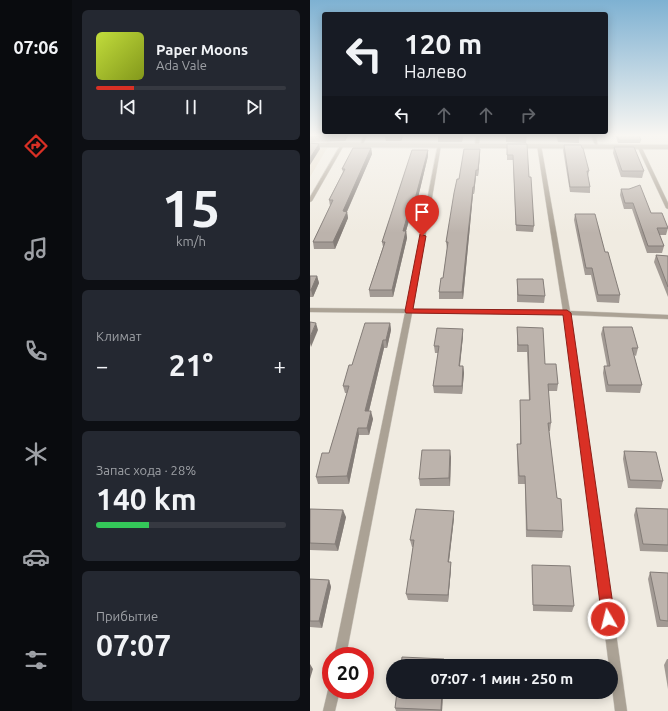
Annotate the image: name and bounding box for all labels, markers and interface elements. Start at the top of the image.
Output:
icon: left [338,28,390,80]
text: 120 m [404,28,482,59]
text: 07:06 [13,37,59,57]
text: Paper Moons [156,41,248,58]
text: Ada Vale [156,58,207,72]
text: Налево [404,61,467,81]
icon: previous [117,96,139,118]
icon: pause [180,96,202,118]
icon: next [243,96,265,118]
icon: left [391,104,413,126]
icon: ahead [433,104,455,126]
icon: ahead [475,104,497,126]
icon: right [517,104,539,126]
icon: directions [22,132,50,160]
text: 15 [162,179,220,237]
pin [405,195,439,236]
icon: arrive [411,201,433,223]
text: km/h [176,234,206,248]
icon: music [22,235,50,263]
text: Климат [96,329,141,343]
icon: phone [22,337,50,365]
text: 21° [169,348,213,382]
text: − [96,353,108,378]
text: + [274,353,286,378]
icon: climate [22,440,50,468]
text: Запас хода · 28% [96,463,196,477]
text: 140 km [96,482,197,516]
icon: car [22,543,50,571]
position arrow [587,598,629,640]
text: Прибытие [96,609,158,623]
text: 07:07 [96,628,171,662]
icon: filters [22,646,50,674]
speed limit sign: 20 [322,647,374,699]
text: 07:07 · 1 мин · 250 m [431,670,573,687]

